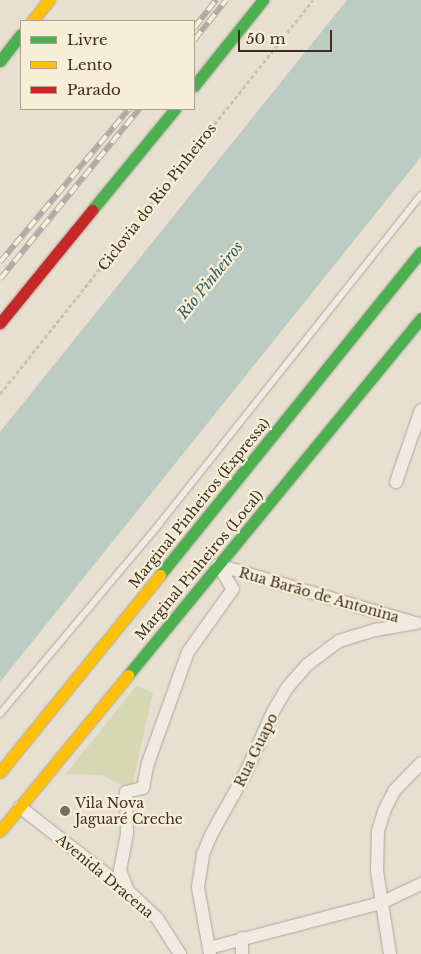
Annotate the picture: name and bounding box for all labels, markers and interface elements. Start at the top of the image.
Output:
legend [20,20,195,110]
scale bar [241,20,335,52]
text: 50 m [246,29,286,48]
text: Livre [67,30,108,49]
text: Lento [67,55,112,74]
text: Parado [67,80,121,99]
street label: Ciclovia do Rio Pinheiros [94,120,220,274]
water label: Rio Pinheiros [173,238,247,322]
street label: Marginal Pinheiros (Expressa) [125,415,273,591]
street label: Marginal Pinheiros (Local) [132,487,266,643]
street label: Rua Barão de Antonina [237,564,401,626]
street label: Rua Guapo [231,710,281,790]
place label: Vila Nova Jaguaré Creche [75,795,183,828]
marker: Vila Nova Jaguaré Creche [59,805,71,817]
street label: Avenida Dracena [53,830,157,922]

